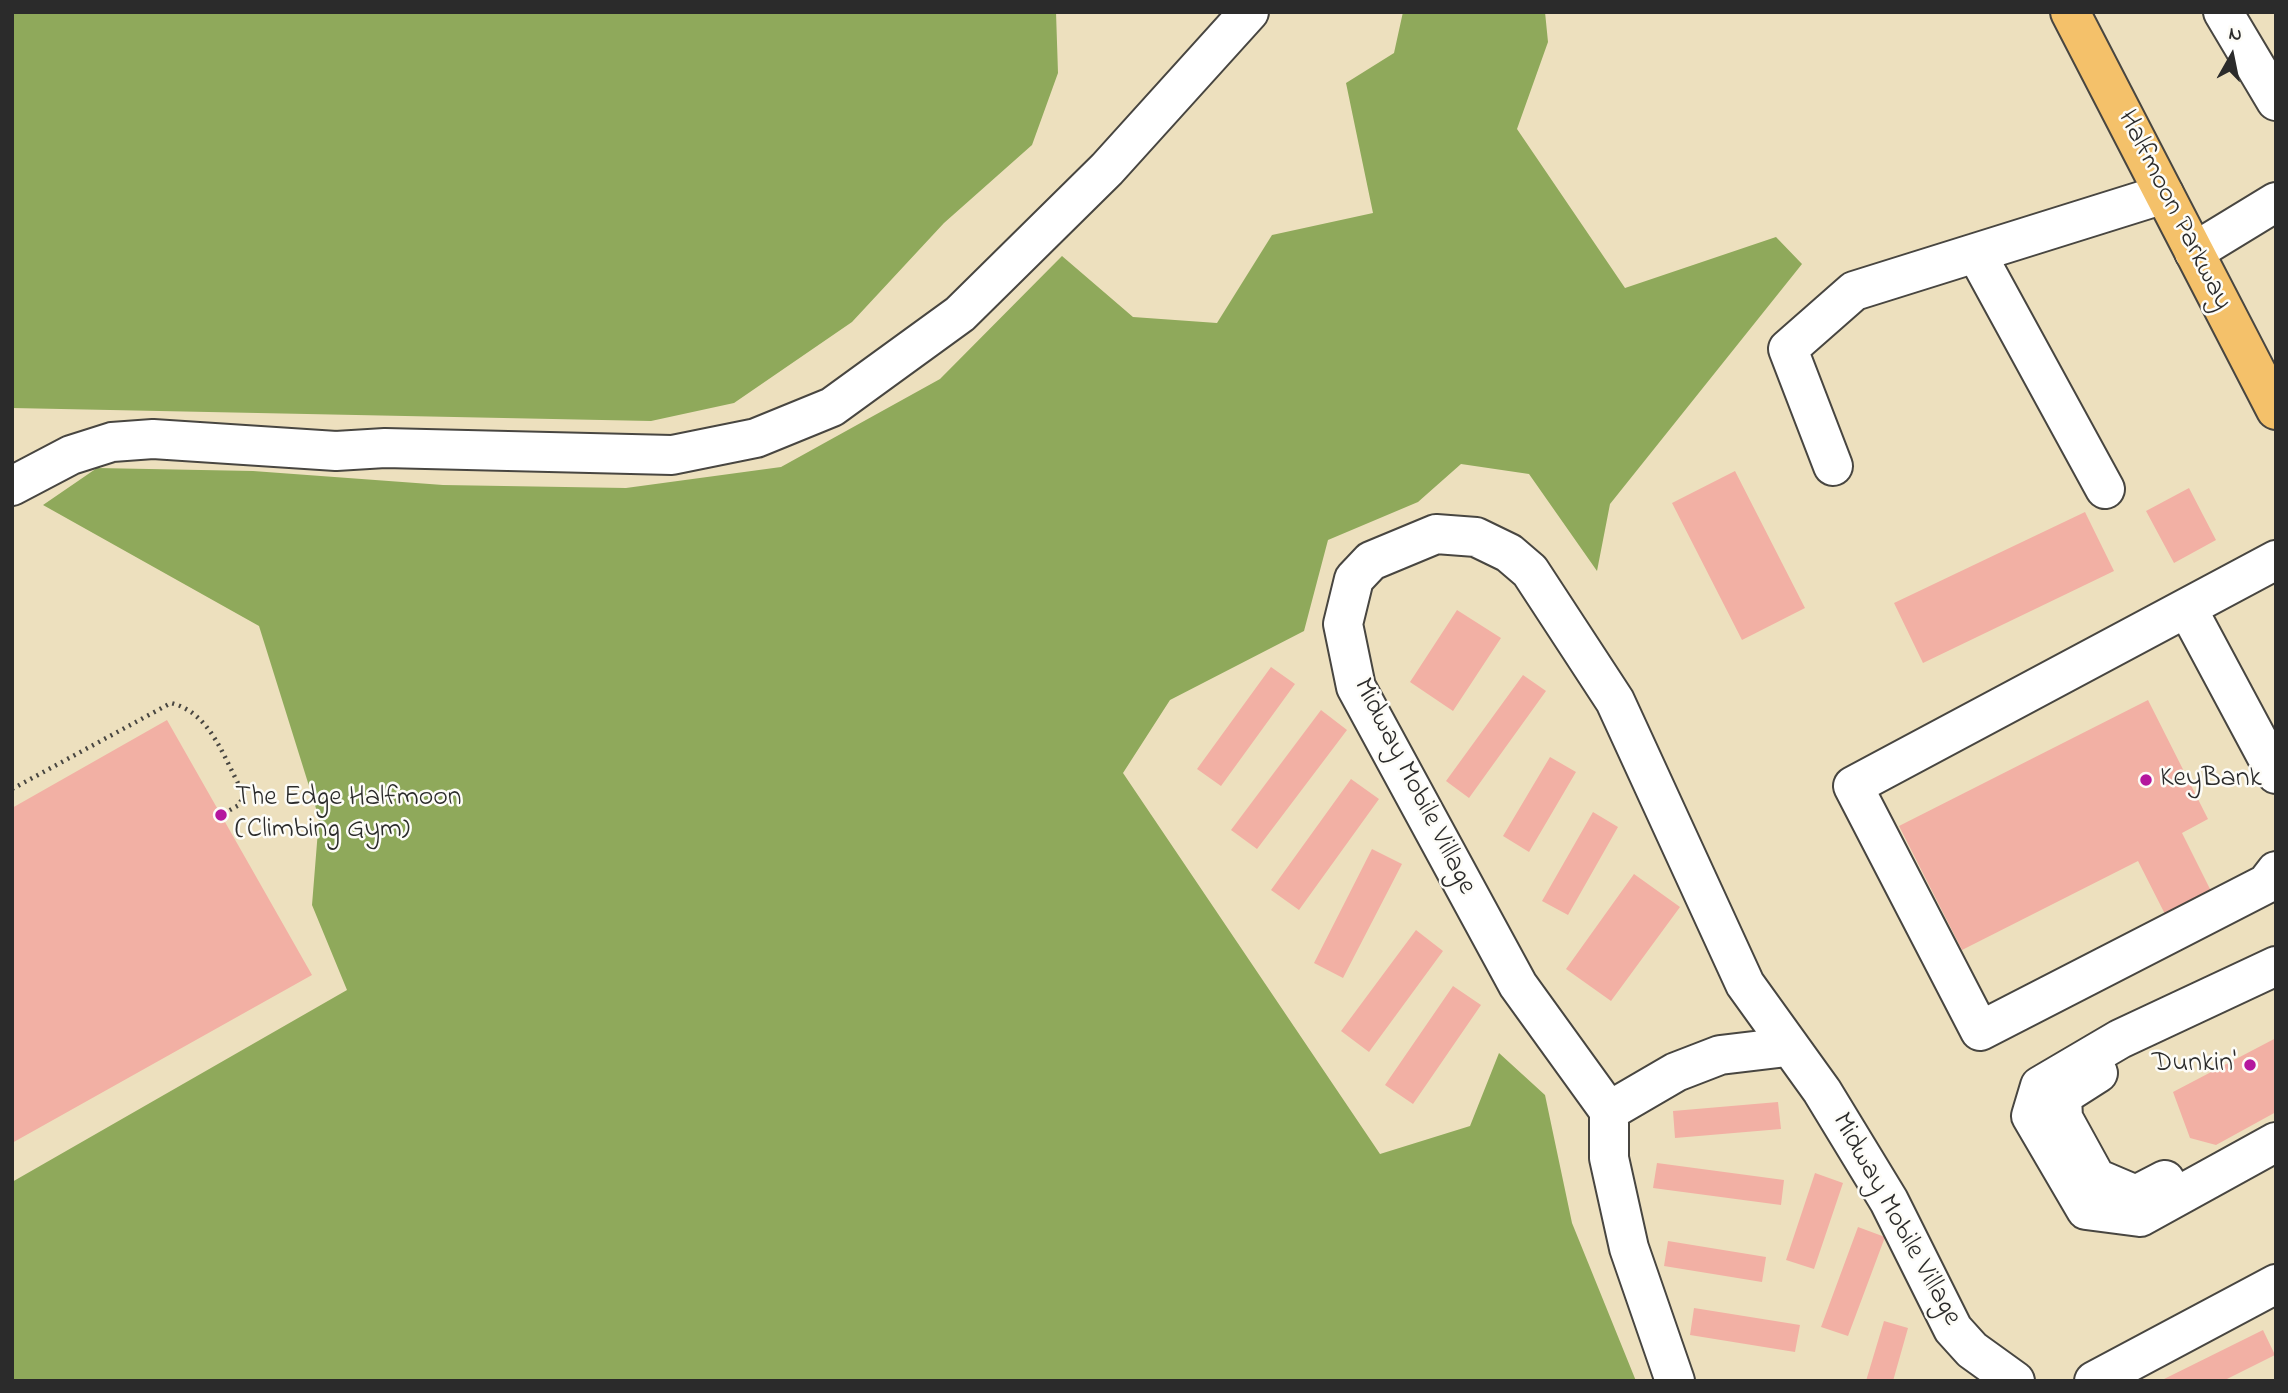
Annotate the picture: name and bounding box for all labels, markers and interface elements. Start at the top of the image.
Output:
text: N [2227,20,2244,49]
north arrow [2197,21,2267,91]
street label: Halfmoon Parkway [2108,106,2238,316]
street label: Midway Mobile Village [1344,673,1482,901]
place label: KeyBank [2160,763,2262,797]
marker: KeyBank [2138,772,2154,788]
place label: The Edge Halfmoon (Climbing Gym) [235,782,462,848]
marker: The Edge Halfmoon (Climbing Gym) [213,807,229,823]
place label: Dunkin' [2152,1048,2236,1082]
marker: Dunkin' [2242,1057,2258,1073]
street label: Midway Mobile Village [1823,1108,1967,1332]

